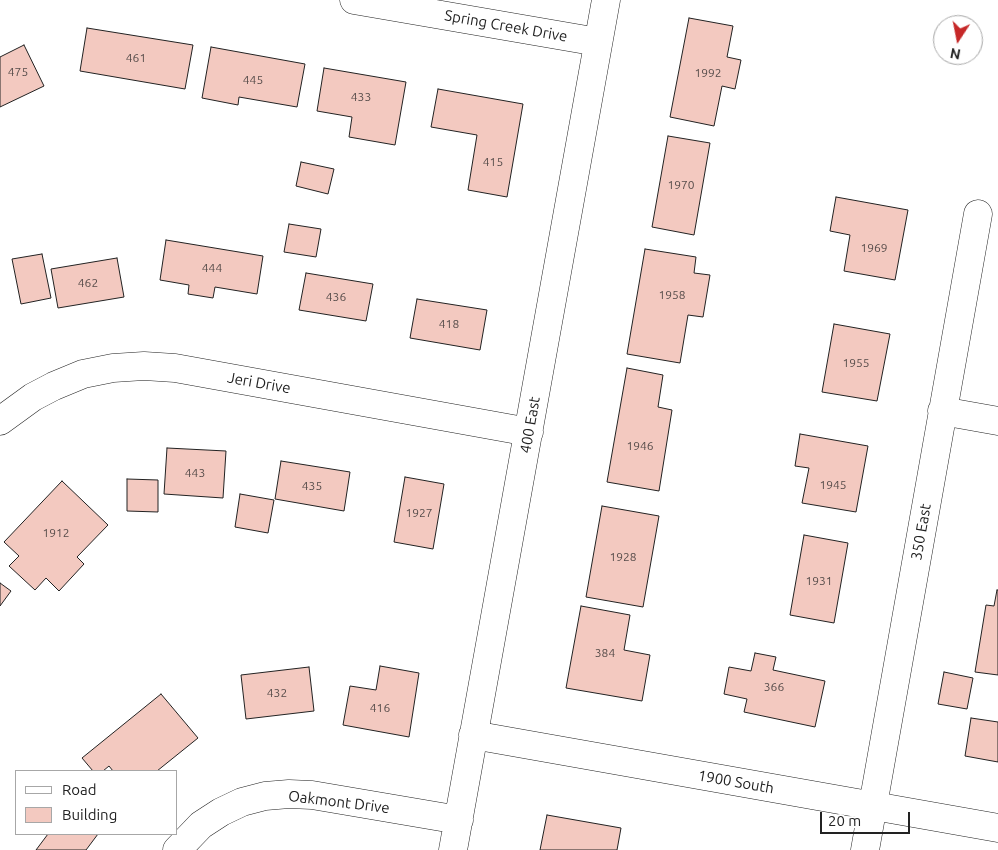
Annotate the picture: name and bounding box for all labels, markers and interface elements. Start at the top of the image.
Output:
street label: Spring Creek Drive [443,6,569,46]
north arrow [933,15,983,65]
text: N [949,45,962,63]
house number: 461 [126,51,146,65]
house number: 475 [8,65,28,79]
house number: 1992 [694,66,722,80]
house number: 445 [243,73,263,87]
house number: 433 [351,90,371,104]
house number: 415 [483,155,503,169]
house number: 1970 [667,178,695,192]
house number: 1969 [860,241,888,255]
house number: 444 [202,261,222,275]
house number: 462 [78,276,98,290]
house number: 1958 [658,288,686,302]
house number: 436 [326,290,346,304]
house number: 418 [439,317,459,331]
house number: 1955 [842,356,870,370]
street label: Jeri Drive [226,369,292,397]
street label: 400 East [516,395,544,455]
house number: 1946 [626,439,654,453]
house number: 443 [185,466,205,480]
house number: 1945 [819,478,847,492]
house number: 435 [302,479,322,493]
street label: 350 East [907,502,935,562]
house number: 1927 [405,506,433,520]
house number: 1912 [42,526,70,540]
house number: 1928 [609,550,637,564]
house number: 1931 [805,574,833,588]
house number: 384 [595,646,615,660]
house number: 366 [764,680,784,694]
house number: 432 [267,686,287,700]
house number: 416 [370,701,390,715]
street label: 1900 South [697,766,775,798]
legend [15,770,178,835]
text: Road [62,781,97,798]
street label: Oakmont Drive [287,787,391,817]
scale bar [823,802,913,834]
text: Building [62,806,117,823]
text: 20 m [828,812,861,829]

